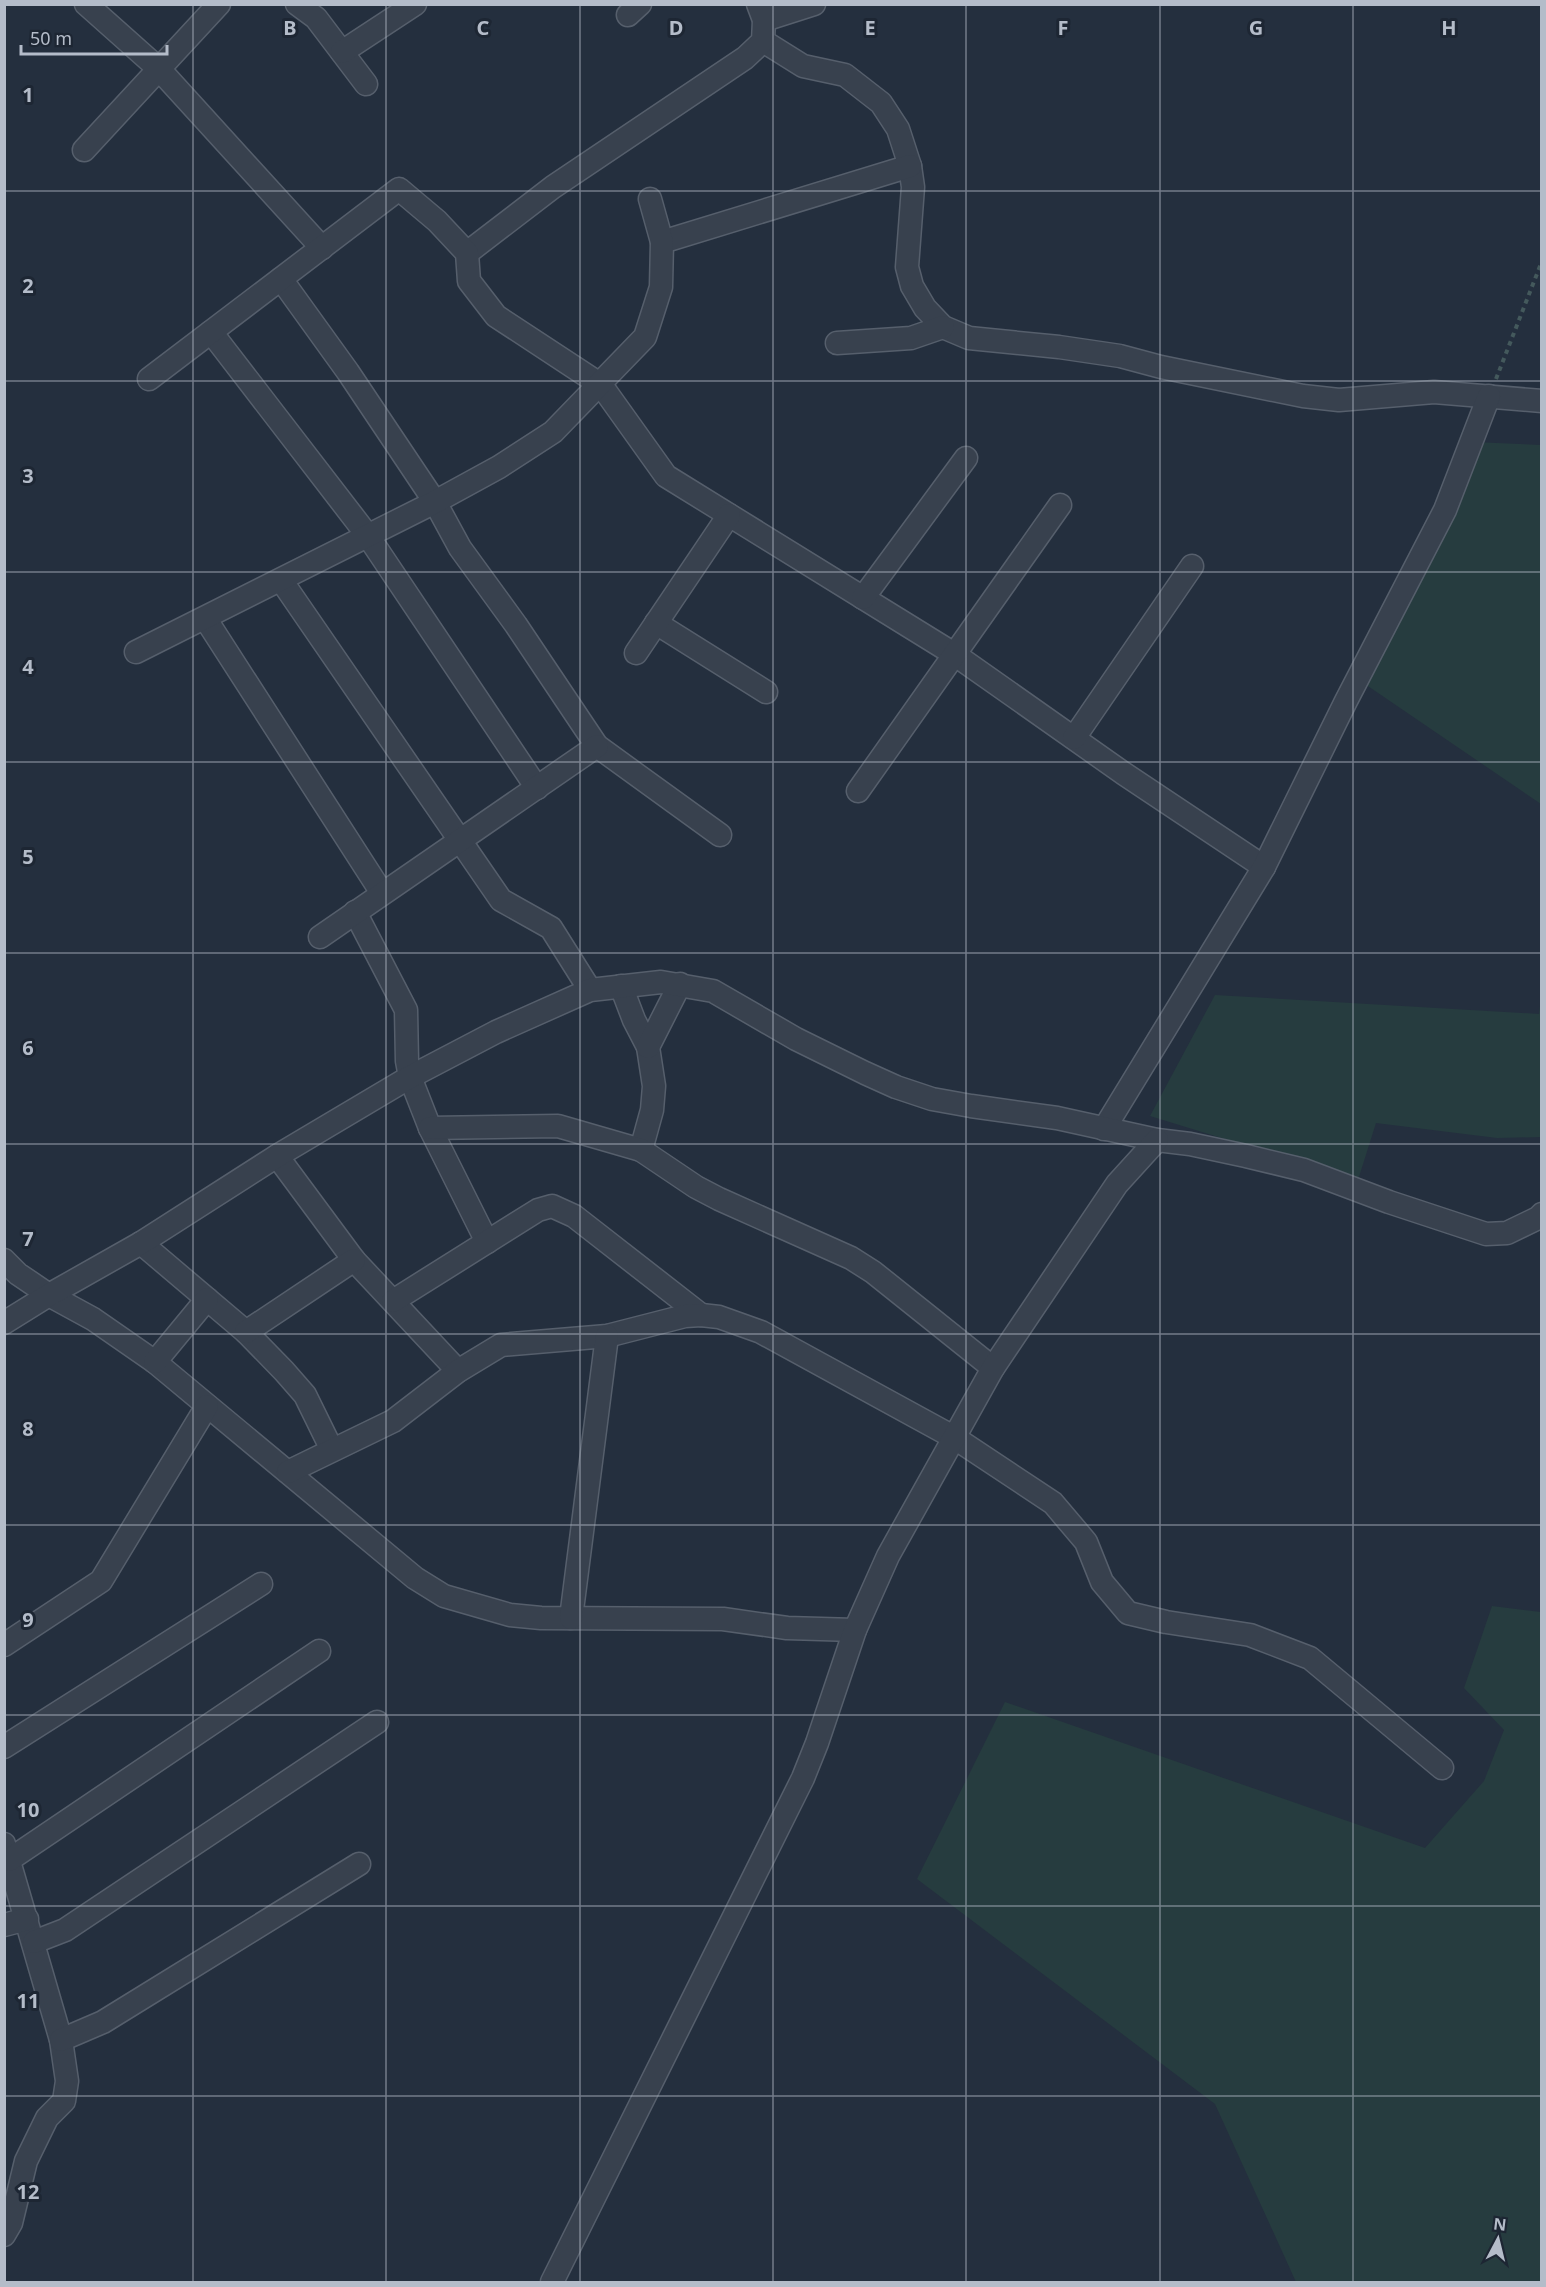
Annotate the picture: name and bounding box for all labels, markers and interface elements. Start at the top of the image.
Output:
text: B [283,14,297,41]
text: C [477,14,490,41]
text: D [669,14,683,41]
text: E [864,14,876,41]
text: F [1058,14,1068,41]
text: G [1249,14,1263,41]
text: H [1441,14,1457,41]
scale bar [21,18,166,56]
text: 50 m [30,26,72,50]
text: 1 [22,81,34,108]
text: 2 [22,272,34,299]
text: 3 [22,462,34,489]
text: 4 [22,653,34,680]
text: 5 [22,843,34,870]
text: 6 [22,1034,34,1061]
text: 7 [22,1225,34,1252]
text: 8 [22,1415,34,1442]
text: 9 [22,1606,34,1633]
text: 10 [17,1796,39,1823]
text: 11 [17,1987,39,2014]
text: 12 [17,2178,39,2205]
north arrow [1468,2209,1528,2269]
text: N [1492,2212,1508,2236]

